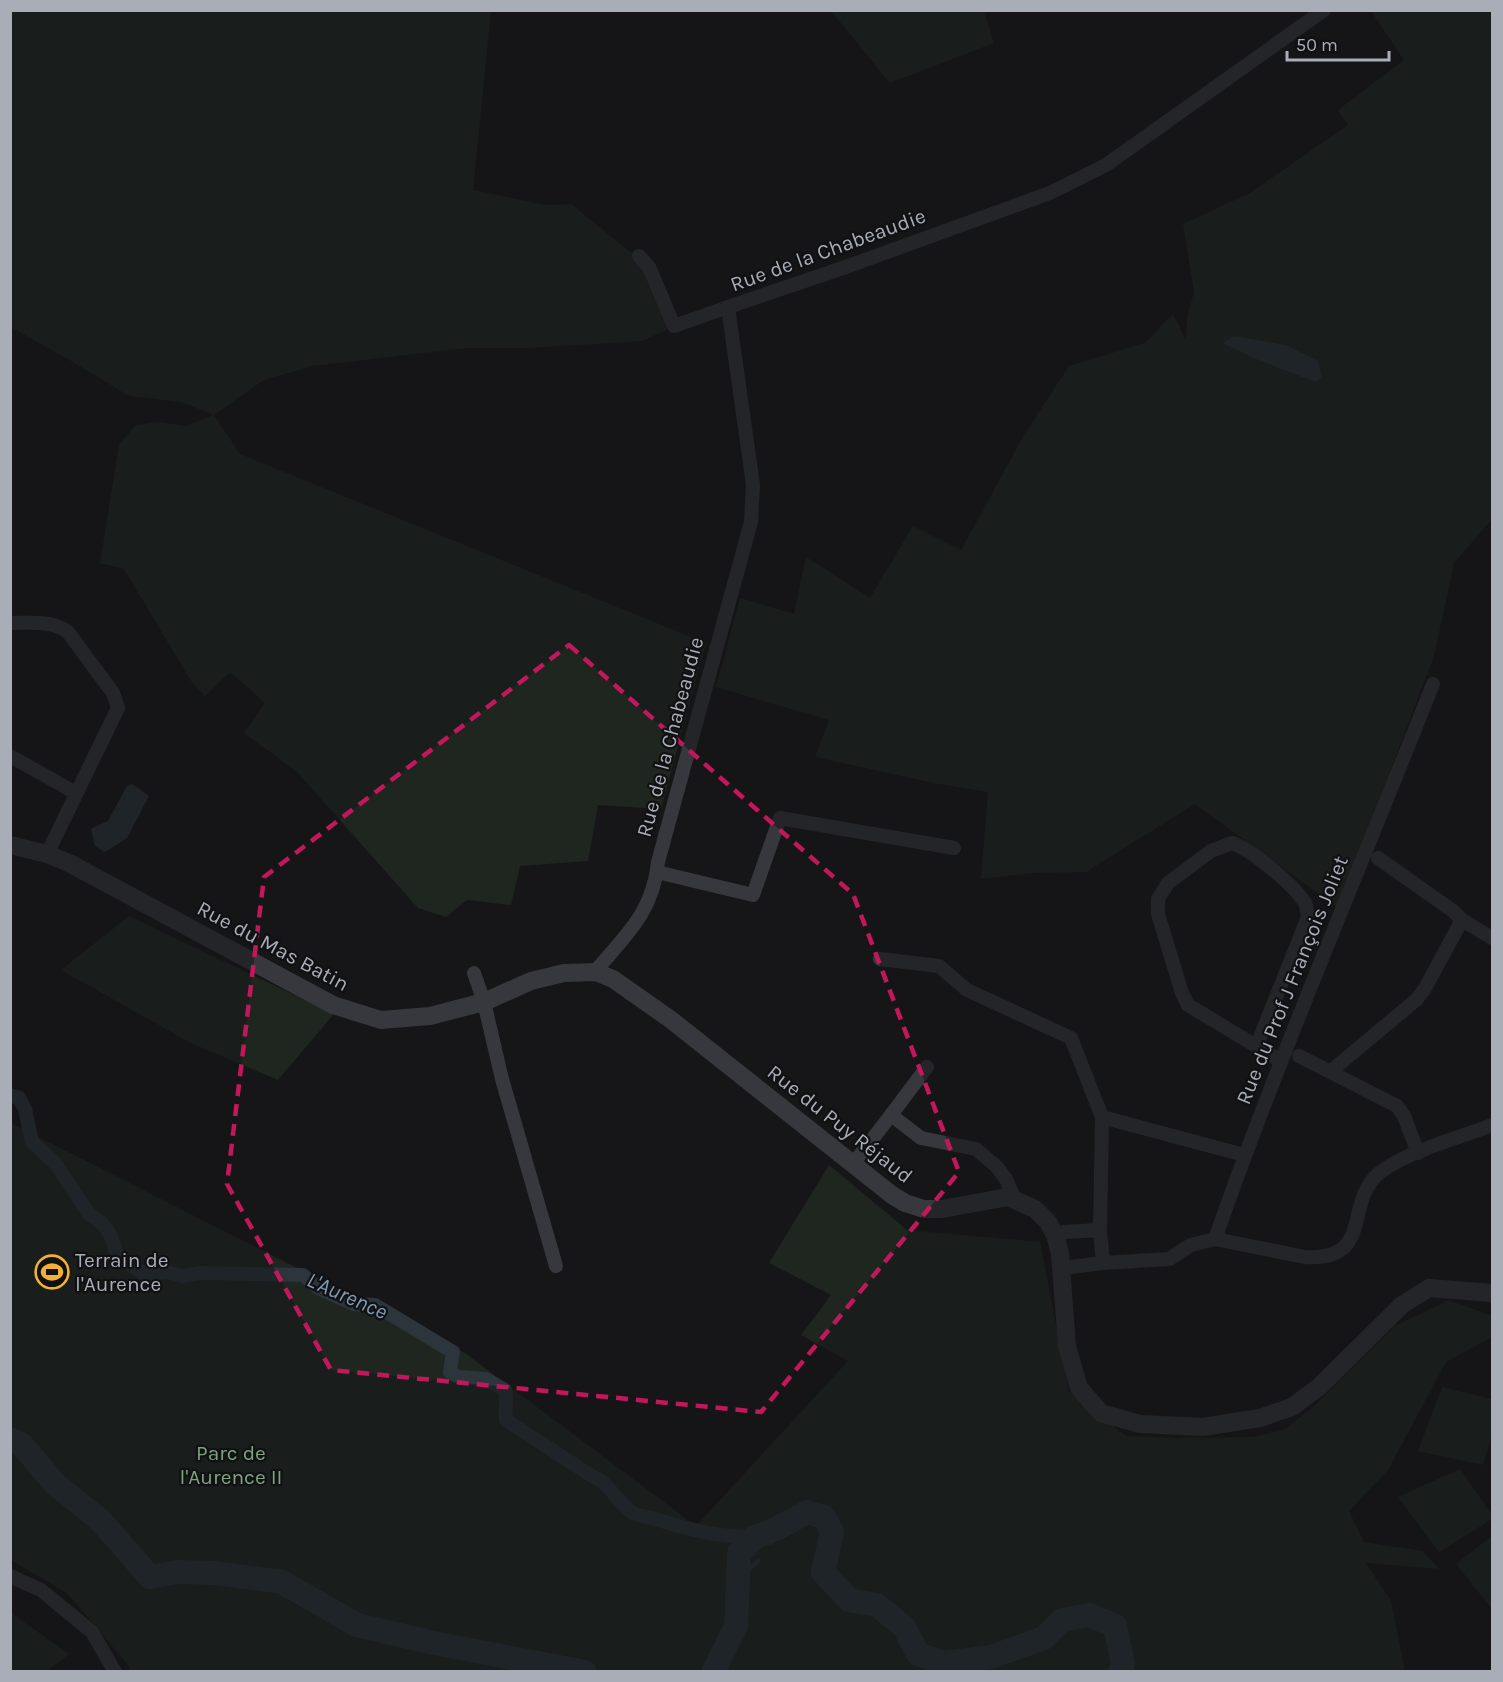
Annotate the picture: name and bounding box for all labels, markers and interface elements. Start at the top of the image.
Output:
scale bar [1287,24,1389,62]
text: 50 m [1296,34,1338,56]
street label: Rue de la Chabeaudie [727,203,929,297]
street label: Rue de la Chabeaudie [632,634,708,840]
street label: Rue du Prof J François Joliet [1231,852,1353,1108]
street label: Rue du Mas Batin [193,896,353,996]
street label: Rue du Puy Réjaud [763,1060,917,1188]
place label: Terrain de l'Aurence [75,1248,169,1296]
sports icon: Terrain de l'Aurence [34,1254,70,1290]
water label: L'Aurence [303,1267,391,1325]
park label: Parc de l'Aurence II [180,1441,282,1489]

